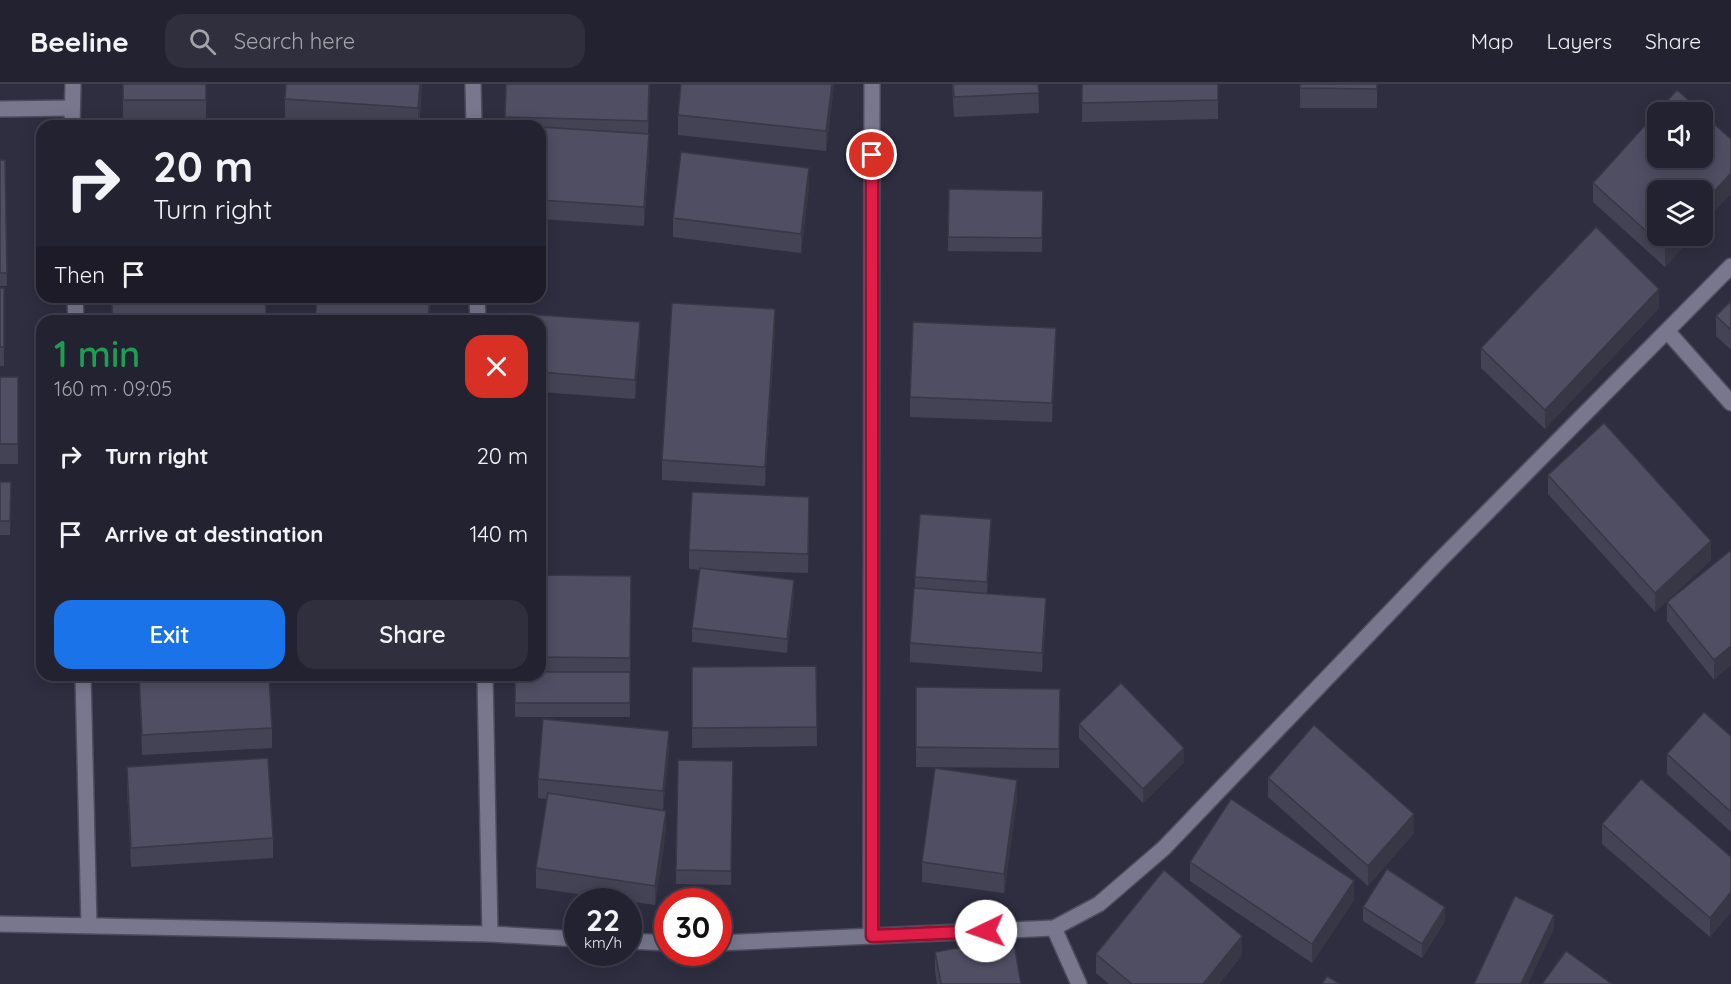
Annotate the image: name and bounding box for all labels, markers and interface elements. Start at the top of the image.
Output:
search box [165,14,585,68]
text: Beeline [30,24,129,59]
icon: search [186,25,219,58]
text: Search here [234,27,355,55]
text: Map [1471,28,1514,54]
text: Layers [1547,28,1612,54]
text: Share [1645,28,1701,54]
map controls [1647,102,1713,246]
button: sound [1647,102,1713,168]
pin [846,129,897,180]
icon: arrive [855,138,888,171]
text: 20 m [153,140,253,193]
icon: right [54,144,132,222]
button: layers [1647,180,1713,246]
text: Turn right [153,192,272,226]
icon: arrive [117,258,150,291]
text: Then [54,261,105,289]
text: 1 min [54,331,140,376]
button: close [465,335,528,398]
text: 160 m · 09:05 [54,376,172,401]
icon: right [54,440,87,473]
text: Turn right [105,442,209,470]
text: 20 m [477,442,528,470]
icon: arrive [54,518,87,551]
text: Arrive at destination [105,520,323,548]
text: 140 m [469,520,528,548]
button: Exit [54,600,285,669]
button: Share [297,600,528,669]
speed limit sign: 30 [654,888,732,966]
position arrow [954,899,1018,963]
text: 22 [586,901,620,939]
text: km/h [584,933,622,952]

